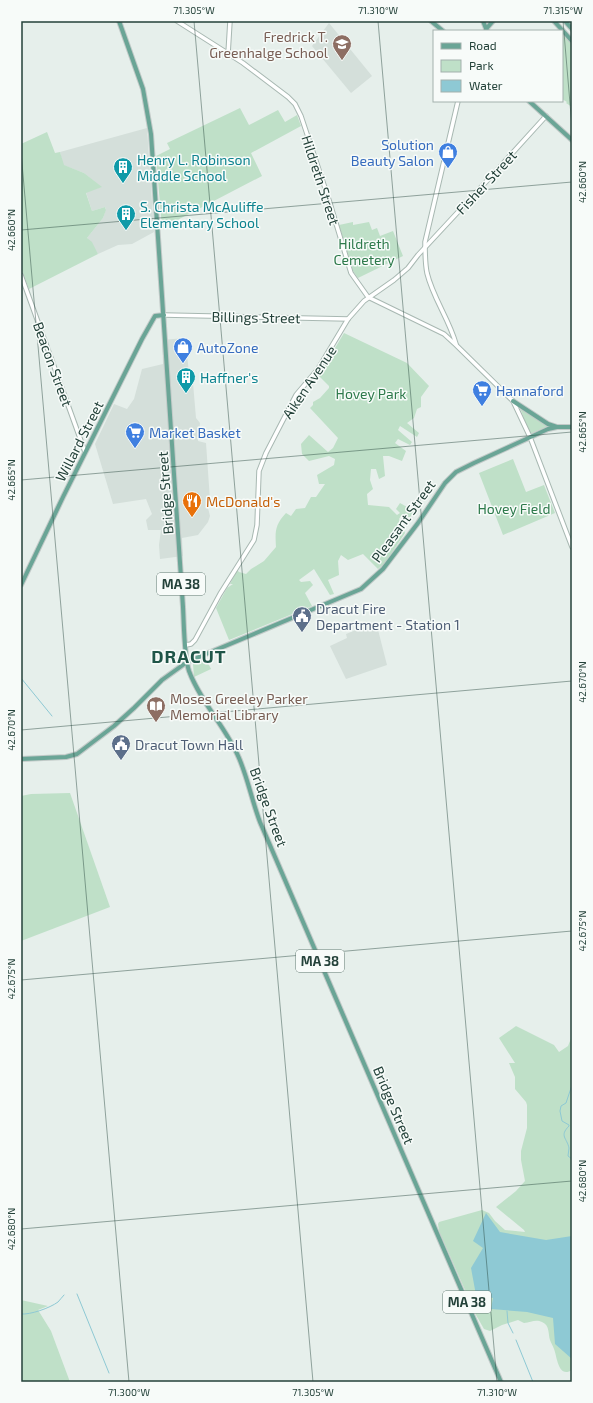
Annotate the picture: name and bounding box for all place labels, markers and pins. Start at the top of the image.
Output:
place label: Fredrick T. Greenhalge School [209,28,329,61]
school or university icon: Fredrick T. Greenhalge School [331,33,353,61]
place label: Solution Beauty Salon [351,136,434,169]
shop icon: Solution Beauty Salon [437,141,459,169]
place label: Henry L. Robinson Middle School [137,151,251,184]
building icon: Henry L. Robinson Middle School [112,156,134,184]
place label: S. Christa McAuliffe Elementary School [140,198,263,231]
building icon: S. Christa McAuliffe Elementary School [115,203,137,231]
shop icon: AutoZone [172,336,194,364]
place label: AutoZone [197,339,258,356]
building icon: Haffner's [175,366,197,394]
place label: Haffner's [200,369,258,386]
supermarket icon: Hannaford [471,379,493,407]
place label: Hannaford [496,382,564,399]
supermarket icon: Market Basket [124,421,146,449]
place label: Market Basket [149,424,241,441]
restaurant icon: McDonald's [181,490,203,518]
place label: McDonald's [206,493,280,510]
place label: Dracut Fire Department - Station 1 [316,600,460,633]
public building icon: Dracut Fire Department - Station 1 [291,605,313,633]
place label: Moses Greeley Parker Memorial Library [170,690,308,723]
library icon: Moses Greeley Parker Memorial Library [145,695,167,723]
public building icon: Dracut Town Hall [110,733,132,761]
place label: Dracut Town Hall [135,736,244,753]

